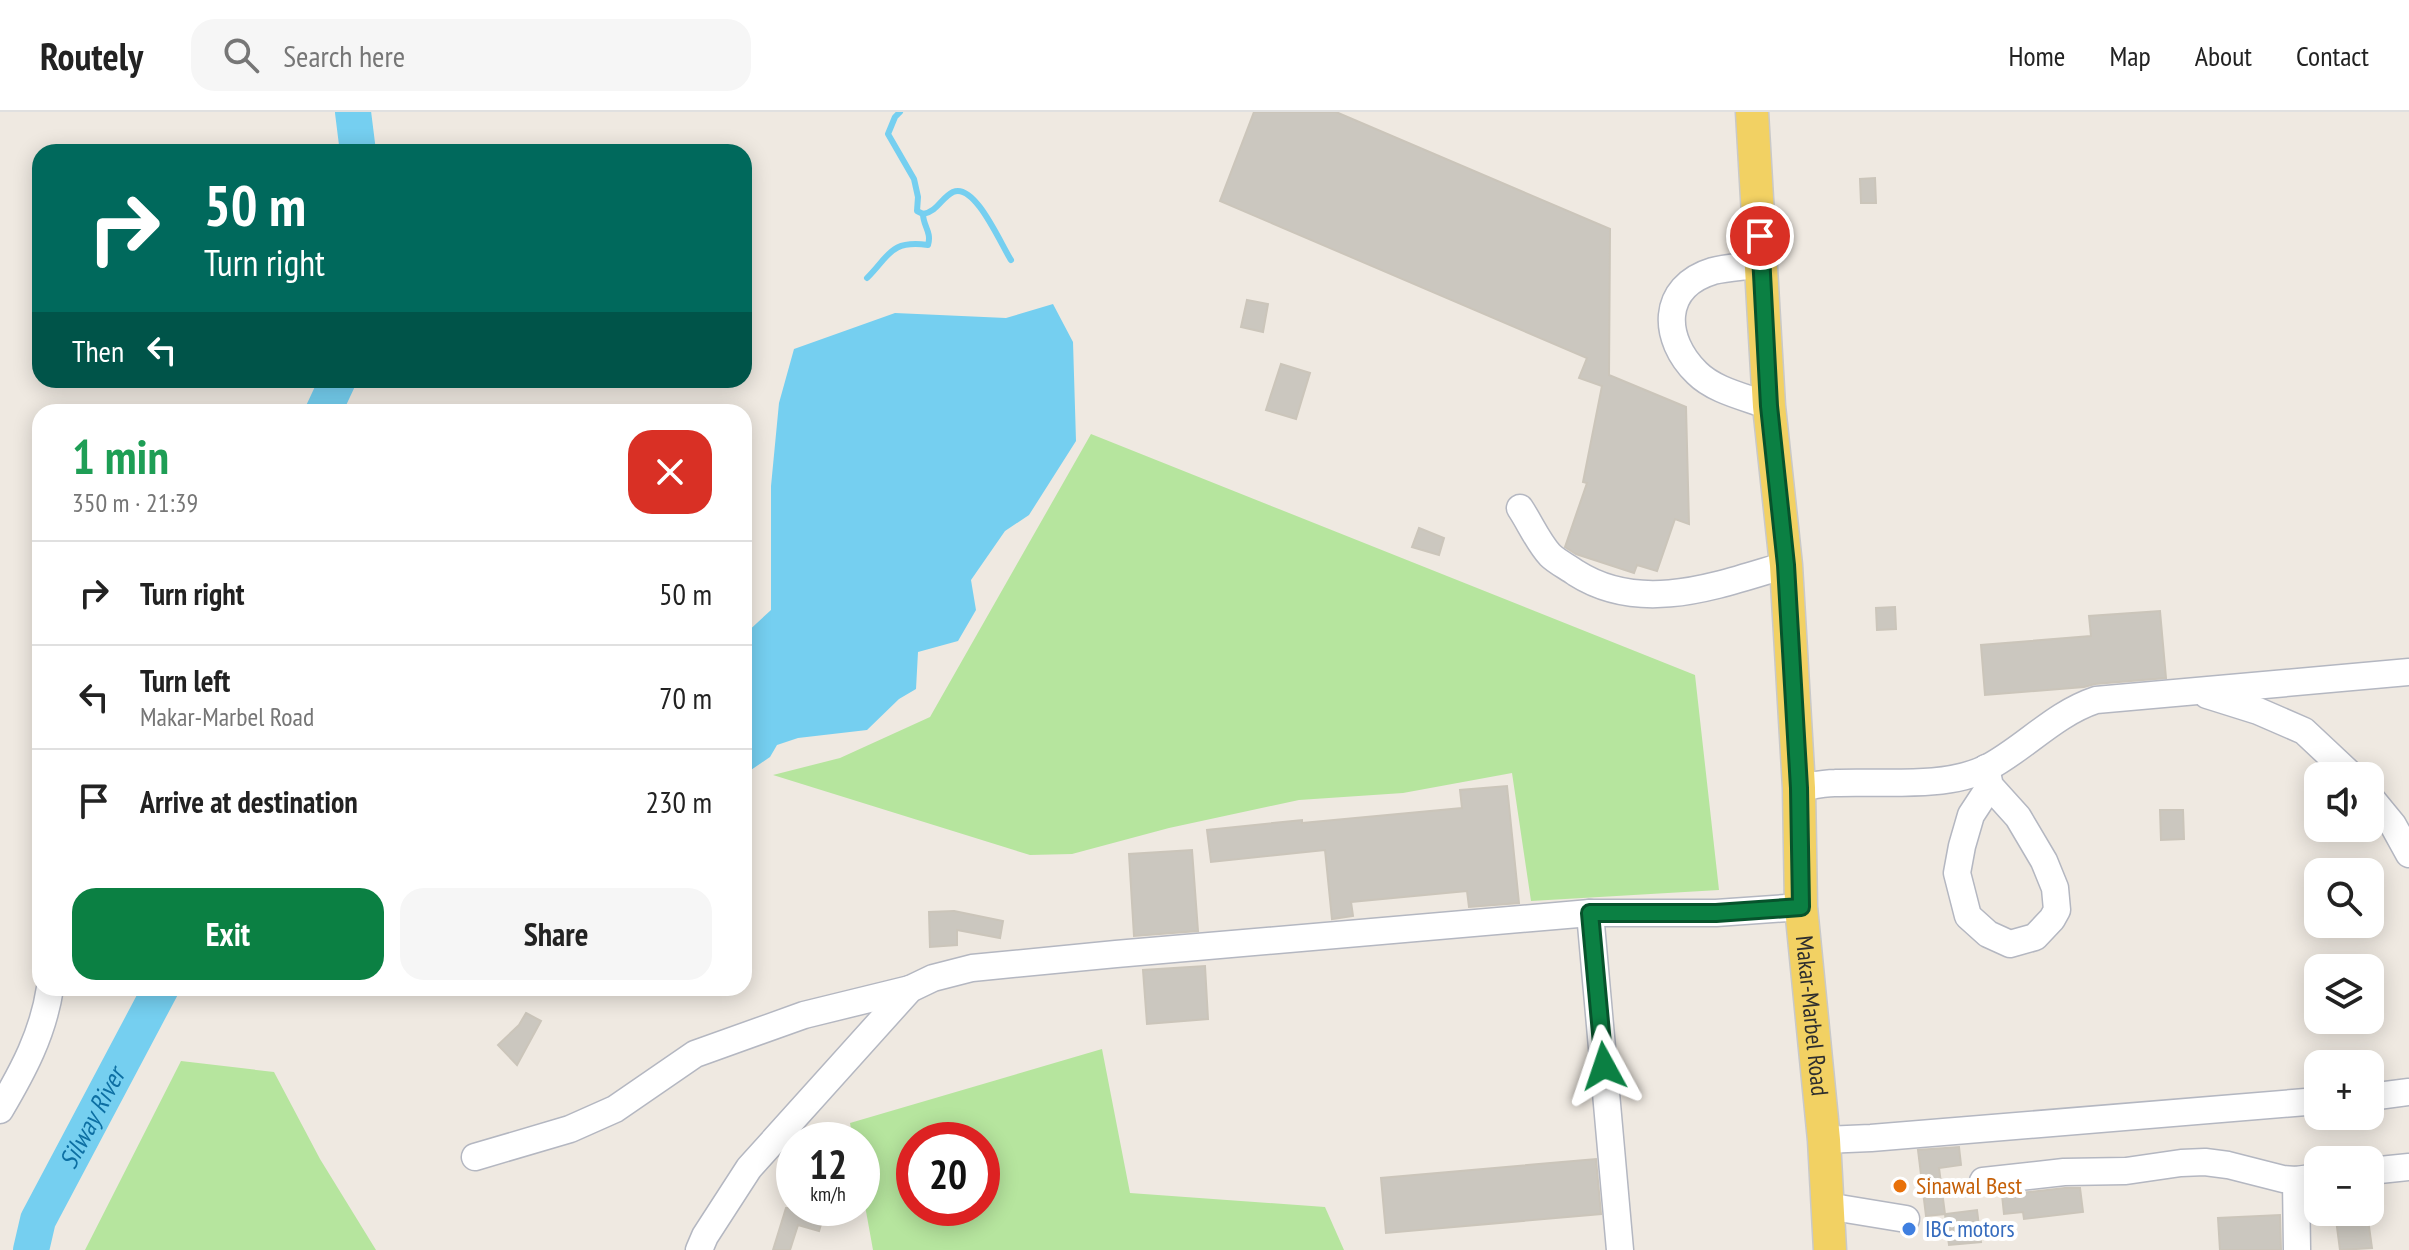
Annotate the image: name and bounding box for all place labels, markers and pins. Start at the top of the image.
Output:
pin [1726,202,1794,270]
place label: Sinawal Best [1916,1170,2022,1201]
marker: Sinawal Best [1891,1177,1909,1195]
place label: IBC motors [1925,1213,2015,1244]
marker: IBC motors [1900,1220,1918,1238]

